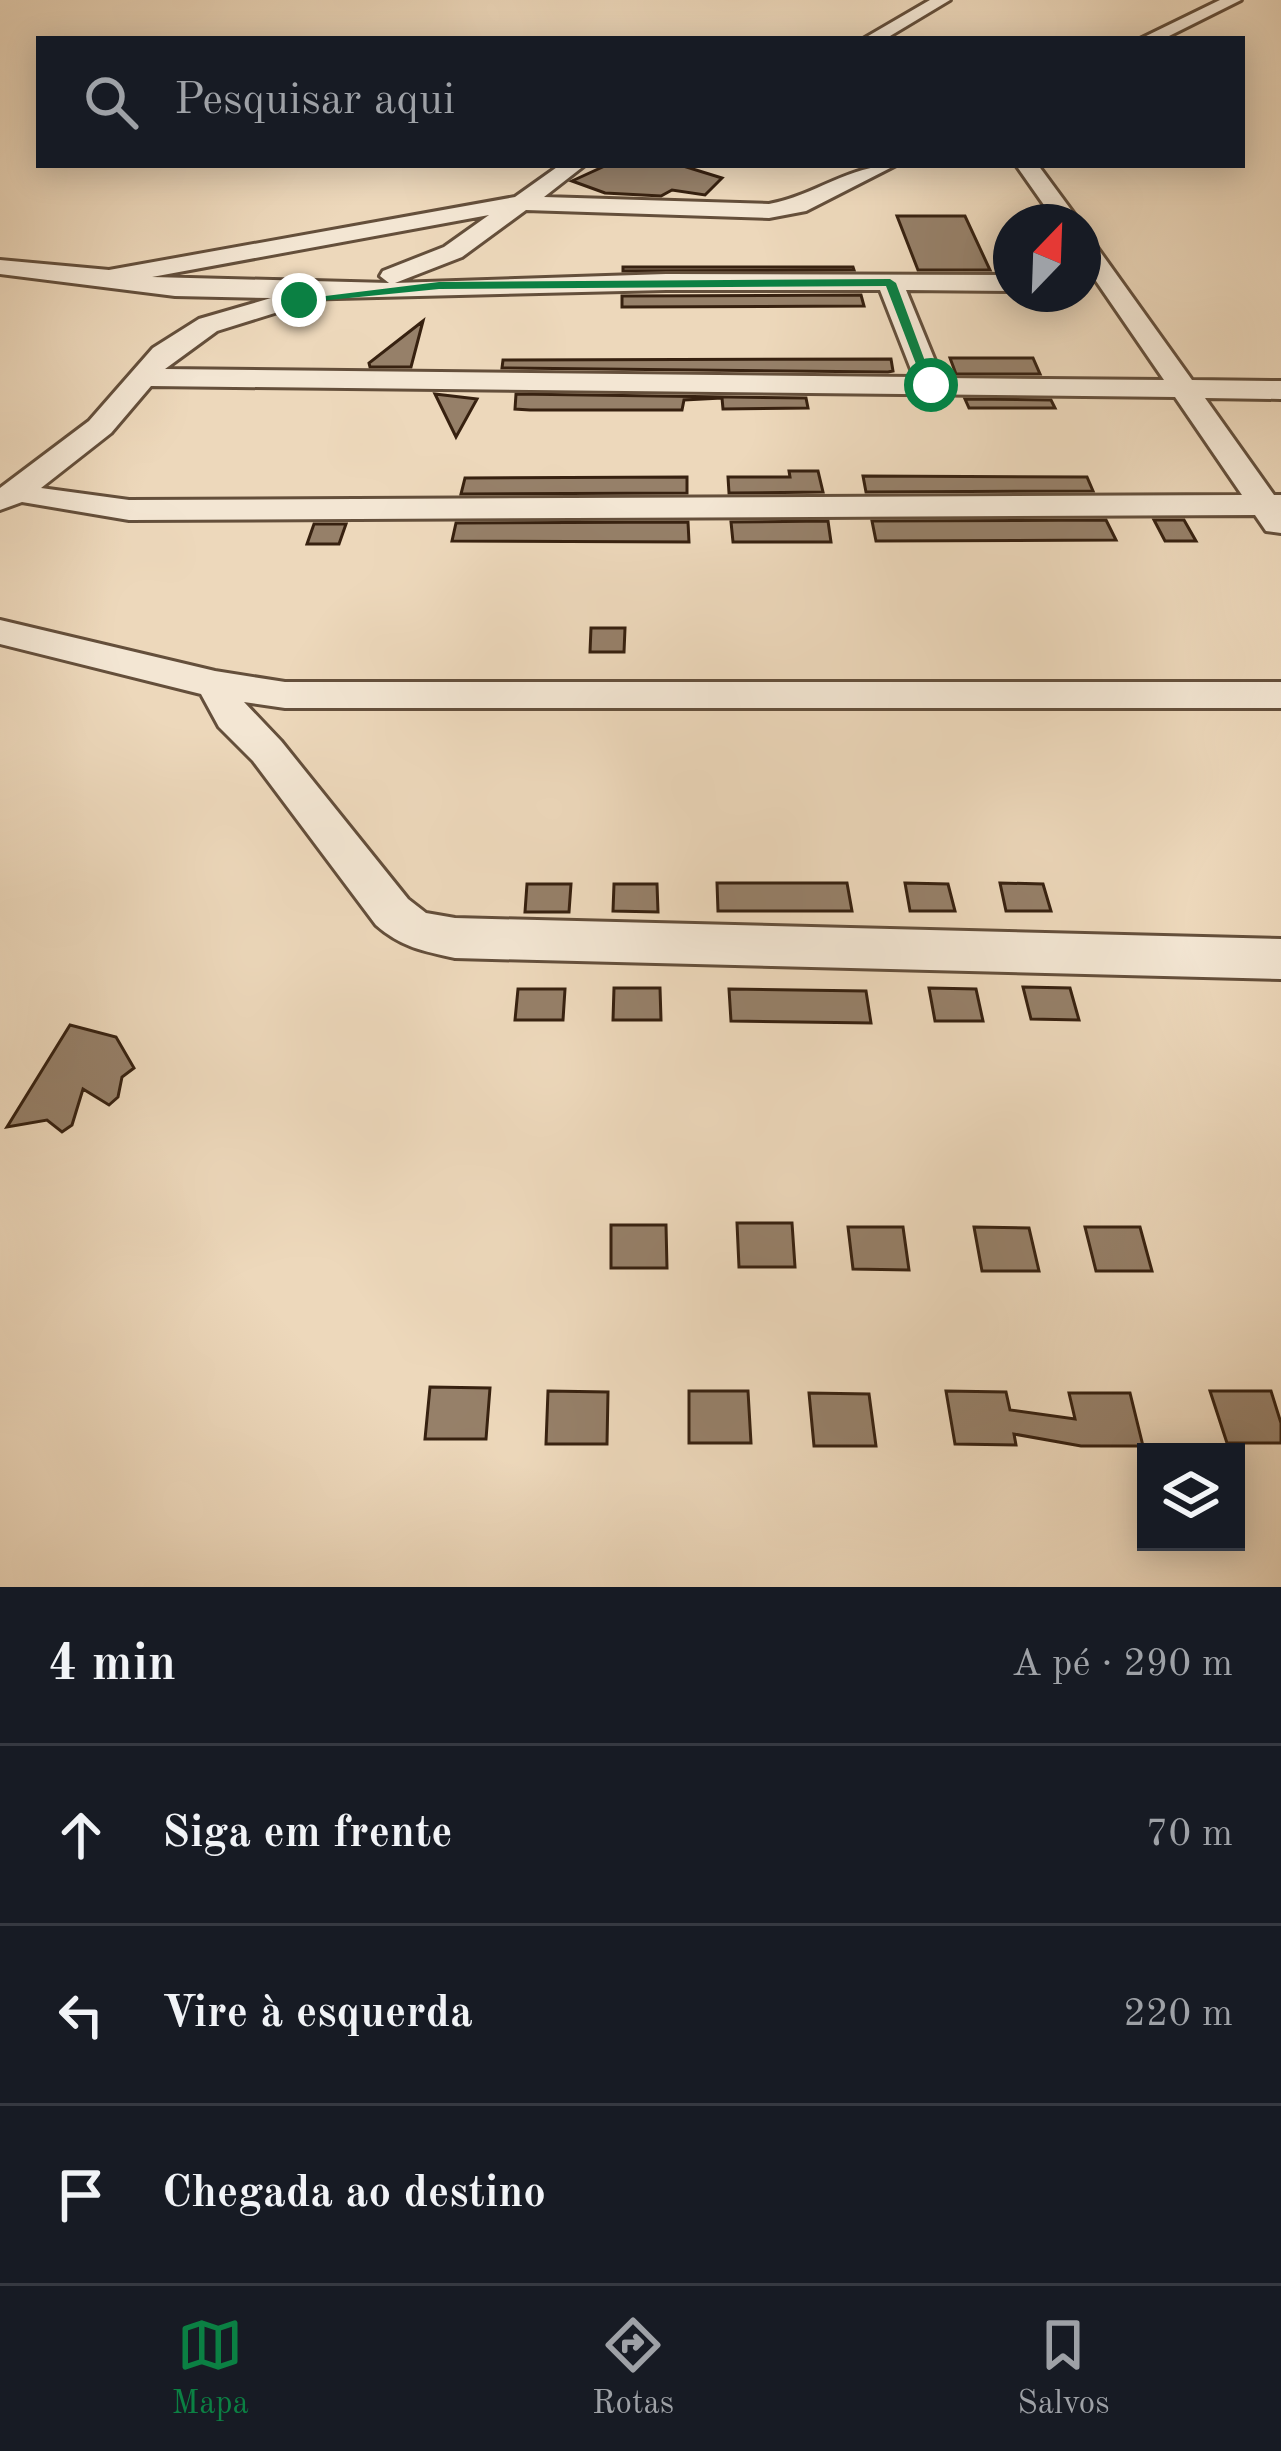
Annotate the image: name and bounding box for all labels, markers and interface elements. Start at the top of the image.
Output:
search box [36,36,1245,168]
icon: search [78,69,144,135]
text: Pesquisar aqui [174,79,455,124]
north arrow [993,204,1101,312]
route end [272,273,326,327]
route start [904,358,958,412]
map controls [1137,1443,1245,1551]
button: layers [1137,1443,1245,1551]
text: 4 min [48,1640,176,1691]
text: A pé · 290 m [1012,1645,1233,1684]
icon: ahead [48,1802,114,1868]
text: Siga em frente [162,1812,453,1857]
text: 70 m [1146,1815,1233,1854]
icon: left [48,1982,114,2048]
text: Vire à esquerda [162,1992,473,2037]
text: 220 m [1123,1995,1233,2034]
icon: arrive [48,2162,114,2228]
text: Chegada ao destino [162,2172,546,2217]
tab: Mapa [172,2312,249,2425]
tab: Rotas [592,2312,674,2425]
tab: Salvos [1017,2312,1109,2425]

